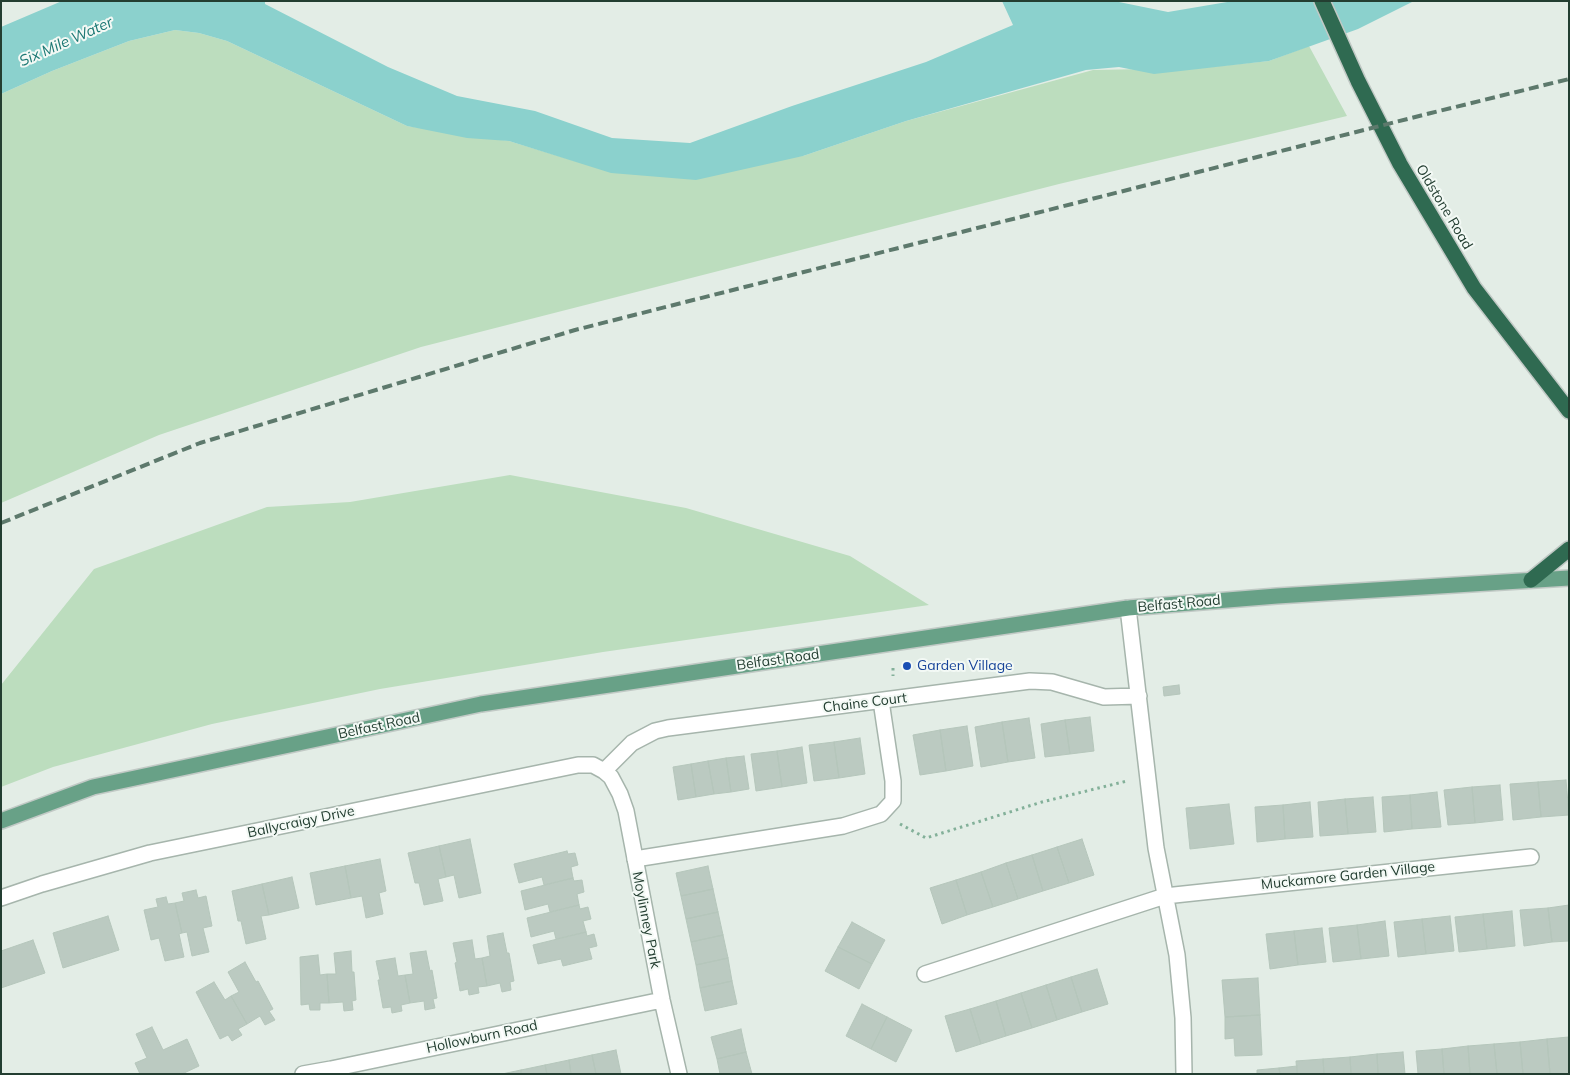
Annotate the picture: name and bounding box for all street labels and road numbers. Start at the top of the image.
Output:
street label: Oldstone Road [1412,162,1476,252]
street label: Belfast Road [1137,592,1221,616]
street label: Belfast Road [736,646,820,674]
street label: Chaine Court [822,690,908,716]
street label: Belfast Road [337,709,421,743]
street label: Ballycraigy Drive [246,802,356,842]
street label: Muckamore Garden Village [1260,859,1436,893]
street label: Moylinney Park [628,870,664,970]
street label: Hollowburn Road [425,1017,539,1057]

